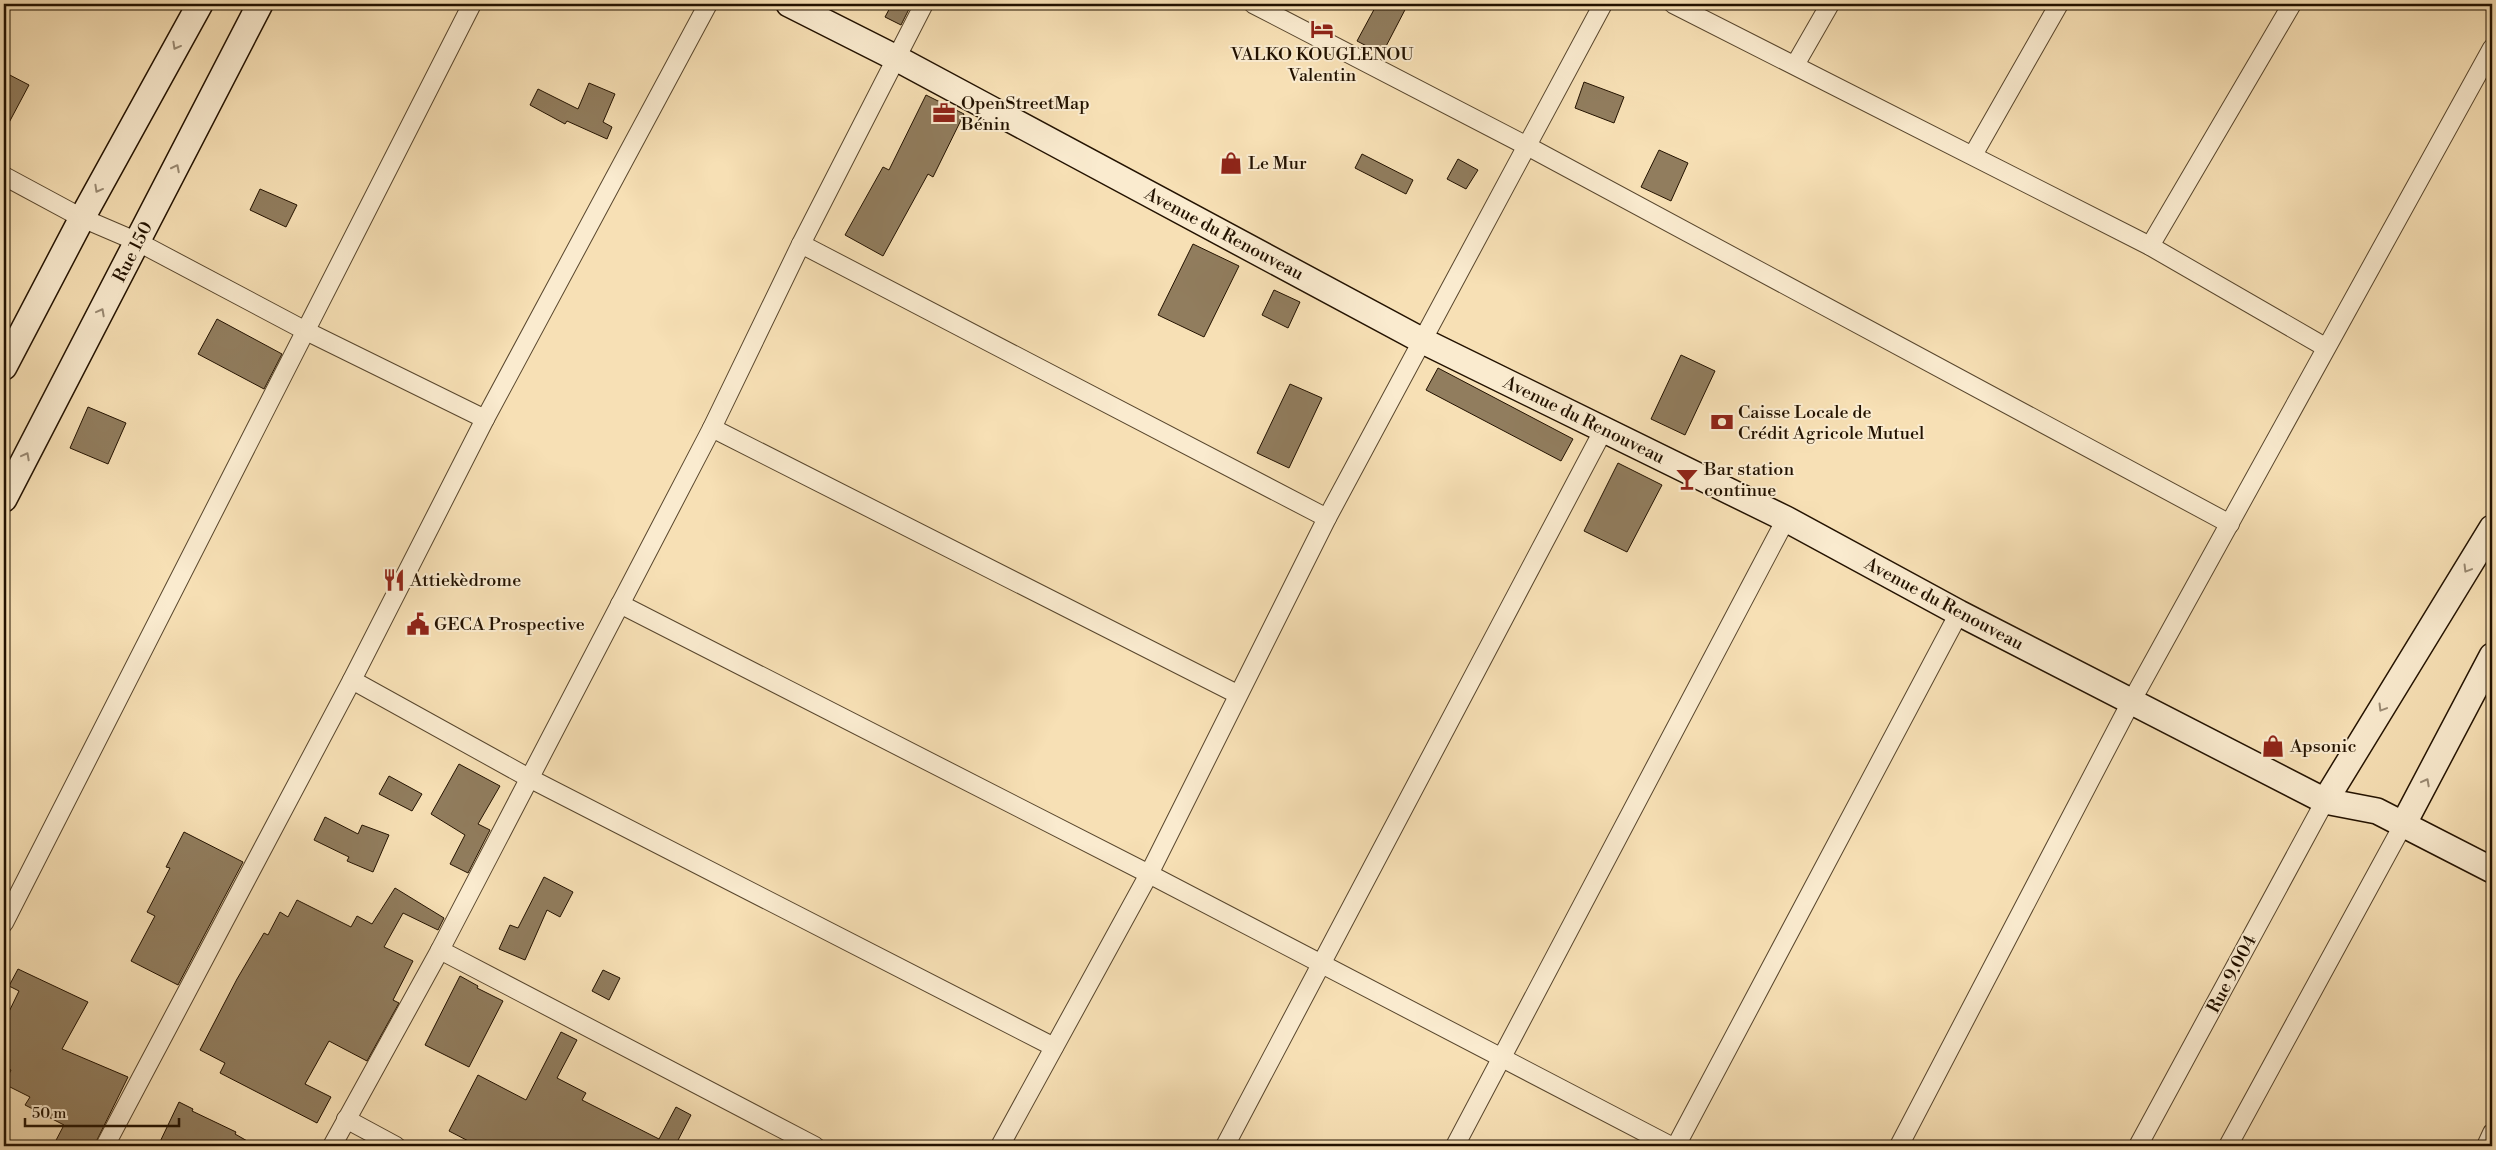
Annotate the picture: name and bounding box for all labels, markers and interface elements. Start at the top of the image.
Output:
hotel icon: VALKO KOUGLENOU Valentin [1309,16,1335,42]
one-way arrow [172,41,182,50]
place label: VALKO KOUGLENOU Valentin [1229,43,1414,87]
place label: OpenStreetMap Bénin [960,92,1090,136]
office icon: OpenStreetMap Bénin [931,100,957,126]
shop icon: Le Mur [1218,150,1244,176]
place label: Le Mur [1248,152,1307,175]
one-way arrow [170,164,180,173]
street label: Avenue du Renouveau [1140,182,1308,286]
one-way arrow [94,184,104,193]
street label: Rue 150 [108,218,158,286]
one-way arrow [95,308,105,317]
street label: Avenue du Renouveau [1499,370,1669,469]
place label: Caisse Locale de Crédit Agricole Mutuel [1738,401,1925,445]
bank icon: Caisse Locale de Crédit Agricole Mutuel [1709,409,1735,435]
one-way arrow [20,452,30,461]
place label: Bar station continue [1703,458,1794,502]
bar icon: Bar station continue [1674,466,1700,492]
street label: Avenue du Renouveau [1860,552,2028,656]
one-way arrow [2463,564,2473,573]
restaurant icon: Attiekèdrome [381,567,407,593]
place label: Attiekèdrome [409,569,521,592]
public building icon: GECA Prospective [405,611,431,637]
place label: GECA Prospective [434,613,585,636]
one-way arrow [2379,702,2389,711]
shop icon: Apsonic [2260,733,2286,759]
place label: Apsonic [2289,735,2357,758]
one-way arrow [2420,778,2430,787]
street label: Rue 9.004 [2202,931,2262,1017]
scale bar [25,1095,179,1127]
text: 50 m [32,1104,66,1123]

